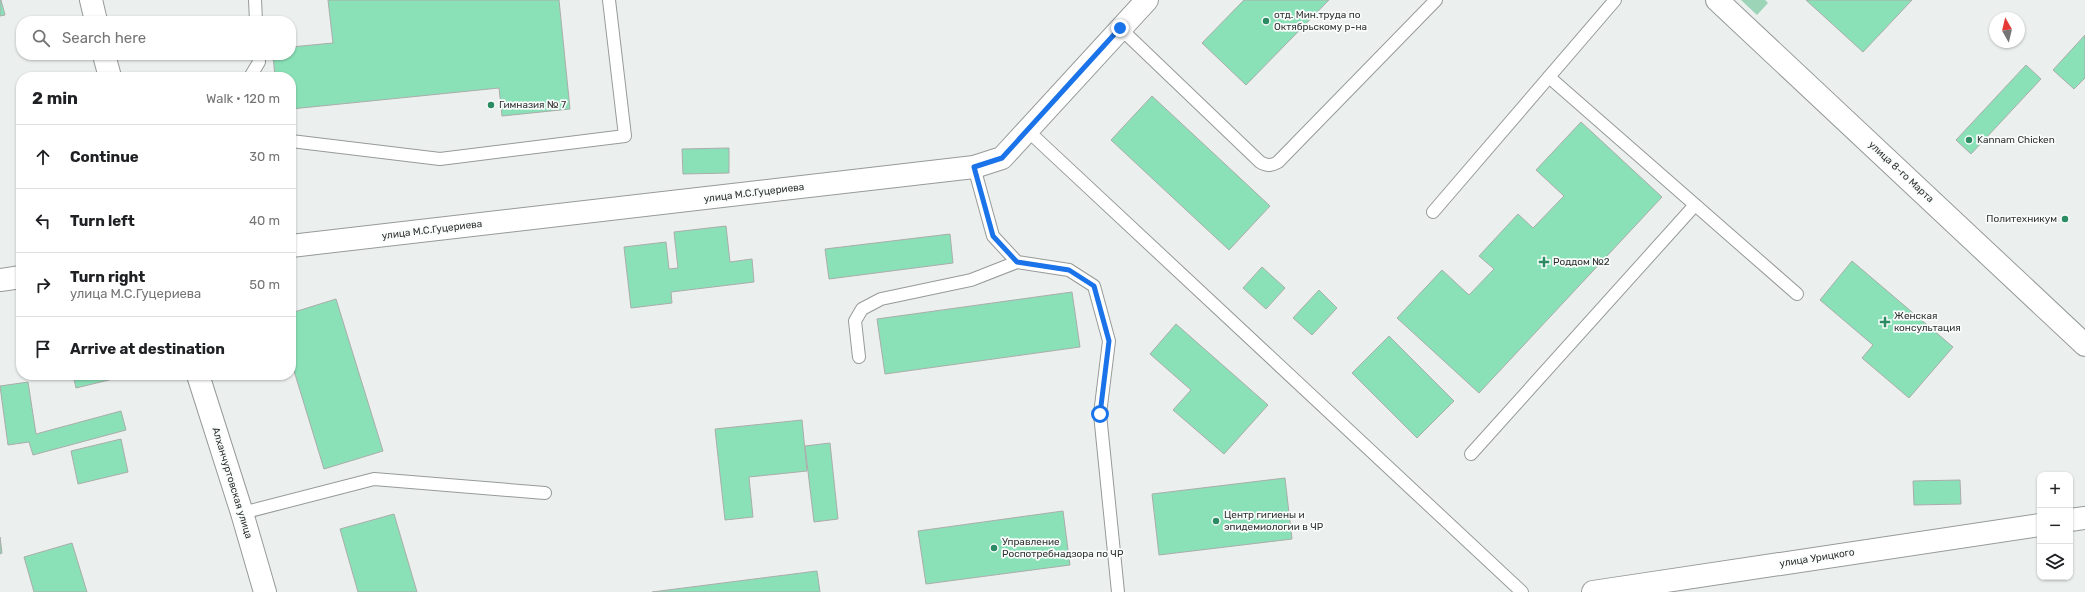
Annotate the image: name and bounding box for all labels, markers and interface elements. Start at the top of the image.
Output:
place label: отд. Мин.труда по Октябрьскому р-на [1274,9,1367,33]
north arrow [1989,12,2025,48]
search box [16,16,296,60]
marker: отд. Мин.труда по Октябрьскому р-на [1261,16,1271,26]
route end [1111,19,1129,37]
icon: search [30,27,52,49]
text: Search here [62,29,146,47]
text: 2 min [32,88,78,108]
text: Walk · 120 m [206,91,280,106]
place label: Гимназия № 7 [499,99,566,111]
marker: Гимназия № 7 [486,100,496,110]
place label: Kannam Chicken [1977,134,2055,146]
marker: Kannam Chicken [1964,135,1974,145]
street label: улица 8-го Марта [1866,139,1936,205]
icon: ahead [32,146,54,168]
text: Continue [70,148,139,166]
text: 30 m [249,149,280,164]
street label: улица М.С.Гуцериева [703,181,805,205]
icon: left [32,210,54,232]
text: Turn left [70,212,135,230]
text: 40 m [249,213,280,228]
place label: Политехникум [1986,213,2057,225]
marker: Политехникум [2060,214,2070,224]
street label: улица М.С.Гуцериева [381,218,483,242]
marker: Роддом №2 [1538,256,1550,268]
place label: Роддом №2 [1553,256,1610,268]
text: Turn right [70,268,145,286]
icon: right [32,274,54,296]
text: 50 m [249,277,280,292]
text: улица М.С.Гуцериева [70,286,201,301]
place label: Женская консультация [1894,310,1961,334]
marker: Женская консультация [1879,316,1891,328]
icon: arrive [32,338,54,360]
text: Arrive at destination [70,340,225,358]
route start [1091,405,1109,423]
street label: Алханчуртовская улица [209,426,255,540]
map controls [2037,472,2073,580]
button: + [2037,472,2073,508]
button: − [2037,508,2073,544]
place label: Центр гигиены и эпидемиологии в ЧР [1224,509,1324,533]
marker: Центр гигиены и эпидемиологии в ЧР [1211,516,1221,526]
place label: Управление Роспотребнадзора по ЧР [1002,536,1124,560]
marker: Управление Роспотребнадзора по ЧР [989,543,999,553]
button: layers [2037,544,2073,580]
street label: улица Урицкого [1779,546,1856,570]

